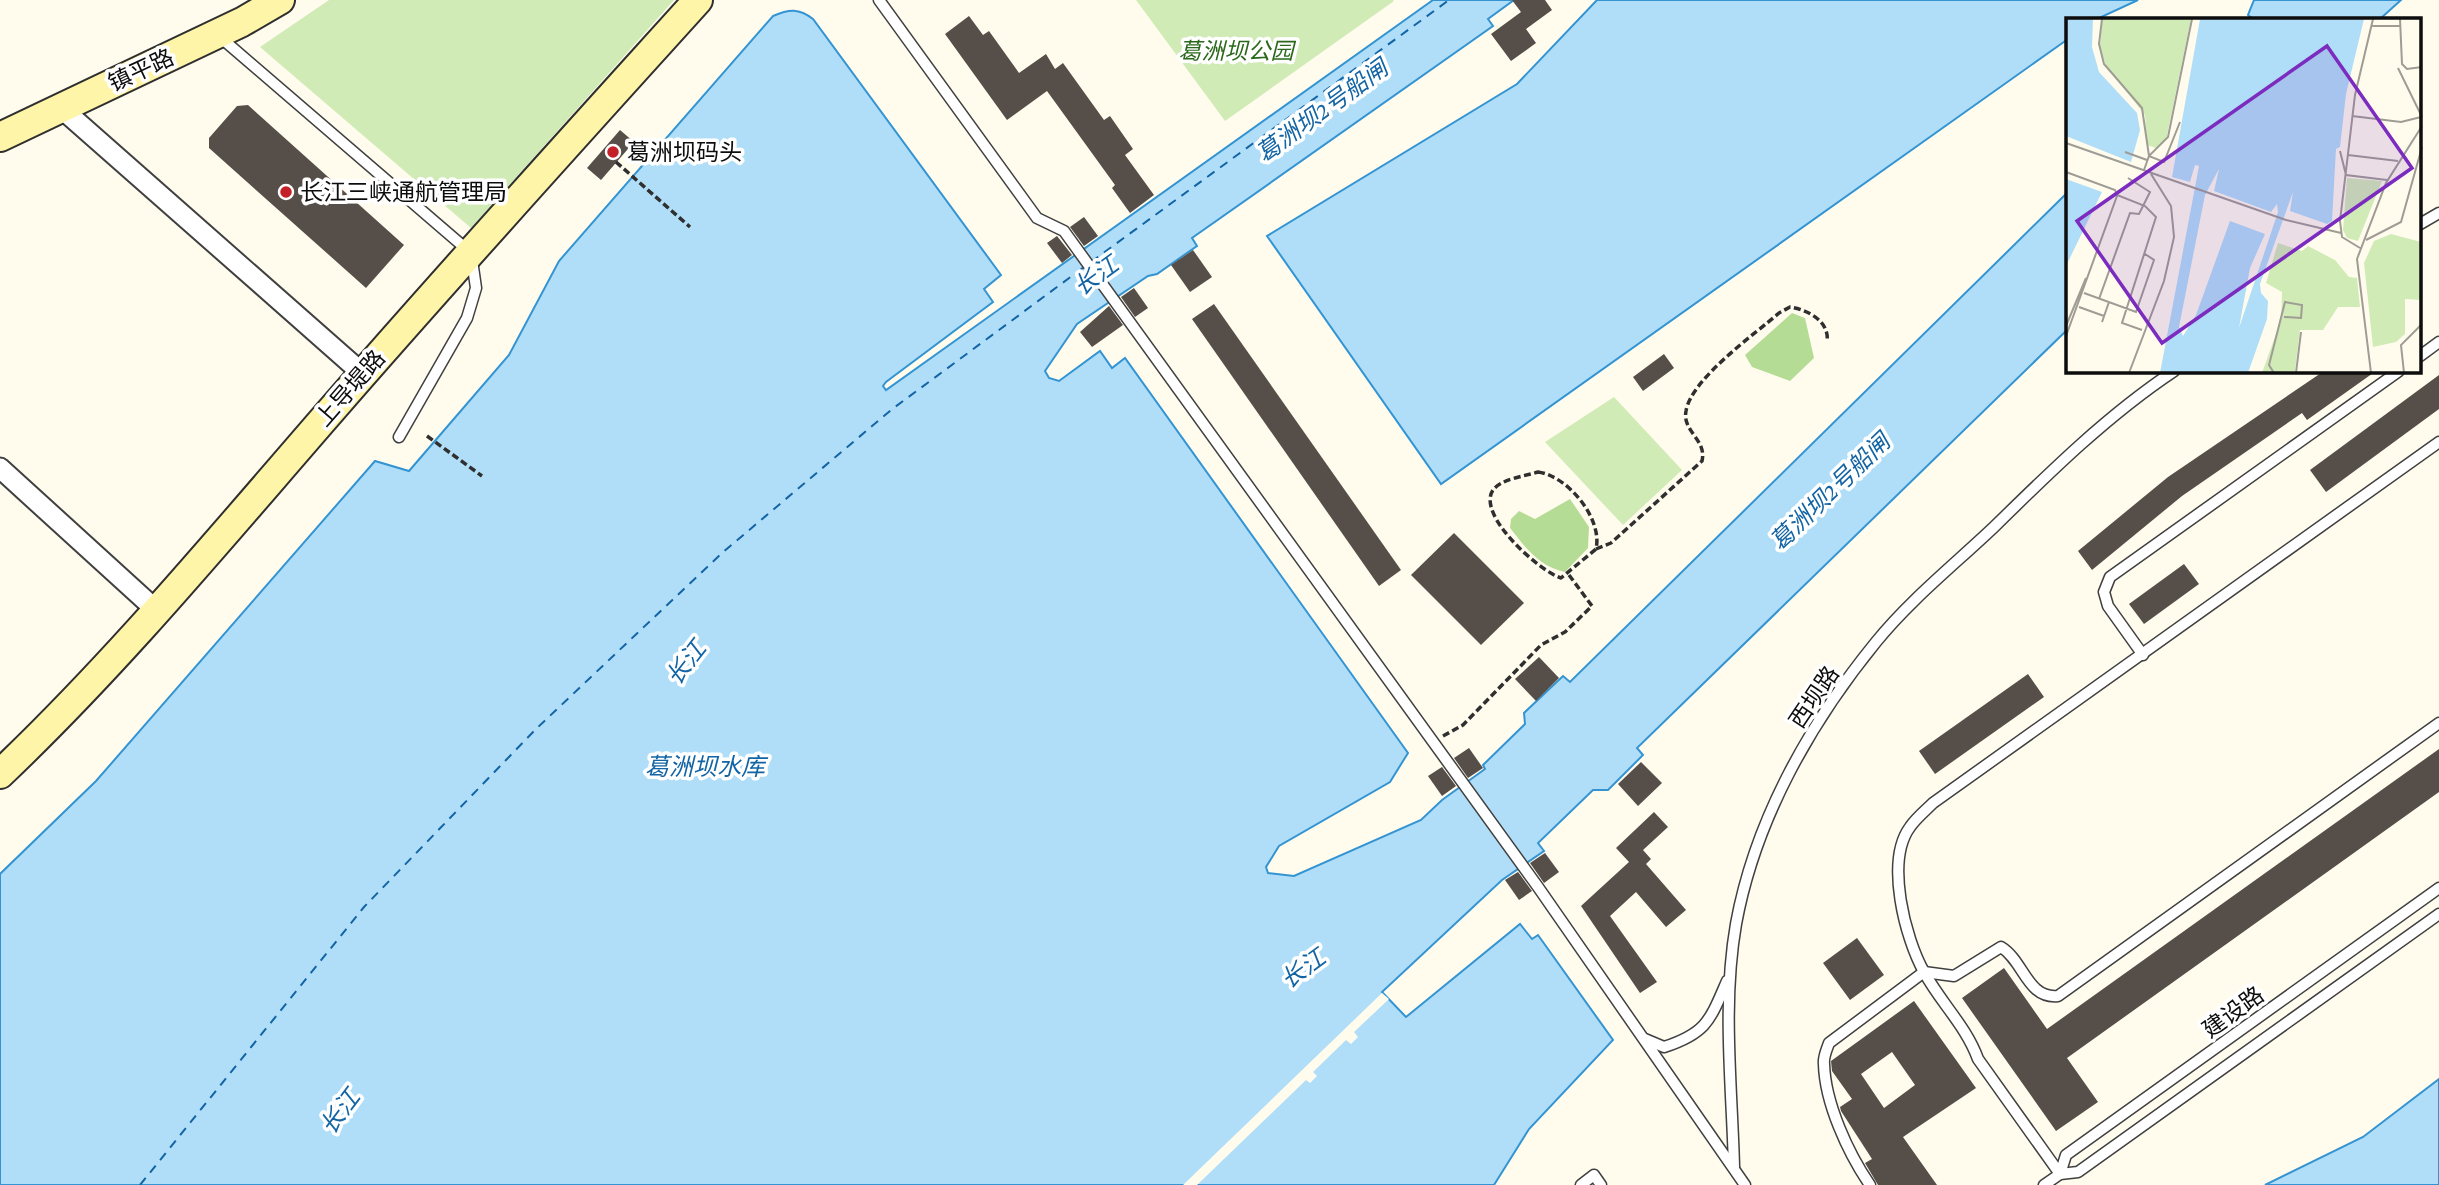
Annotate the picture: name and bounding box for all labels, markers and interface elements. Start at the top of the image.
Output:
inset map [2066,18,2422,373]
park label: 葛洲坝公园 [1179,38,1297,64]
street label: 镇平路 [104,44,178,96]
water label: 葛洲坝2号船闸 [1251,52,1395,167]
place label: 葛洲坝码头 [627,139,742,165]
marker: 葛洲坝码头 [605,144,621,160]
place label: 长江三峡通航管理局 [300,179,507,205]
marker: 长江三峡通航管理局 [278,184,294,200]
water label: 长江 [1068,249,1125,301]
street label: 上导堤路 [310,345,390,431]
water label: 葛洲坝2号船闸 [1764,426,1897,555]
water label: 长江 [660,633,713,690]
street label: 西坝路 [1784,661,1844,733]
water label: 葛洲坝水库 [645,753,769,780]
water label: 长江 [1275,942,1332,994]
street label: 建设路 [2197,981,2269,1043]
water label: 长江 [314,1082,367,1139]

